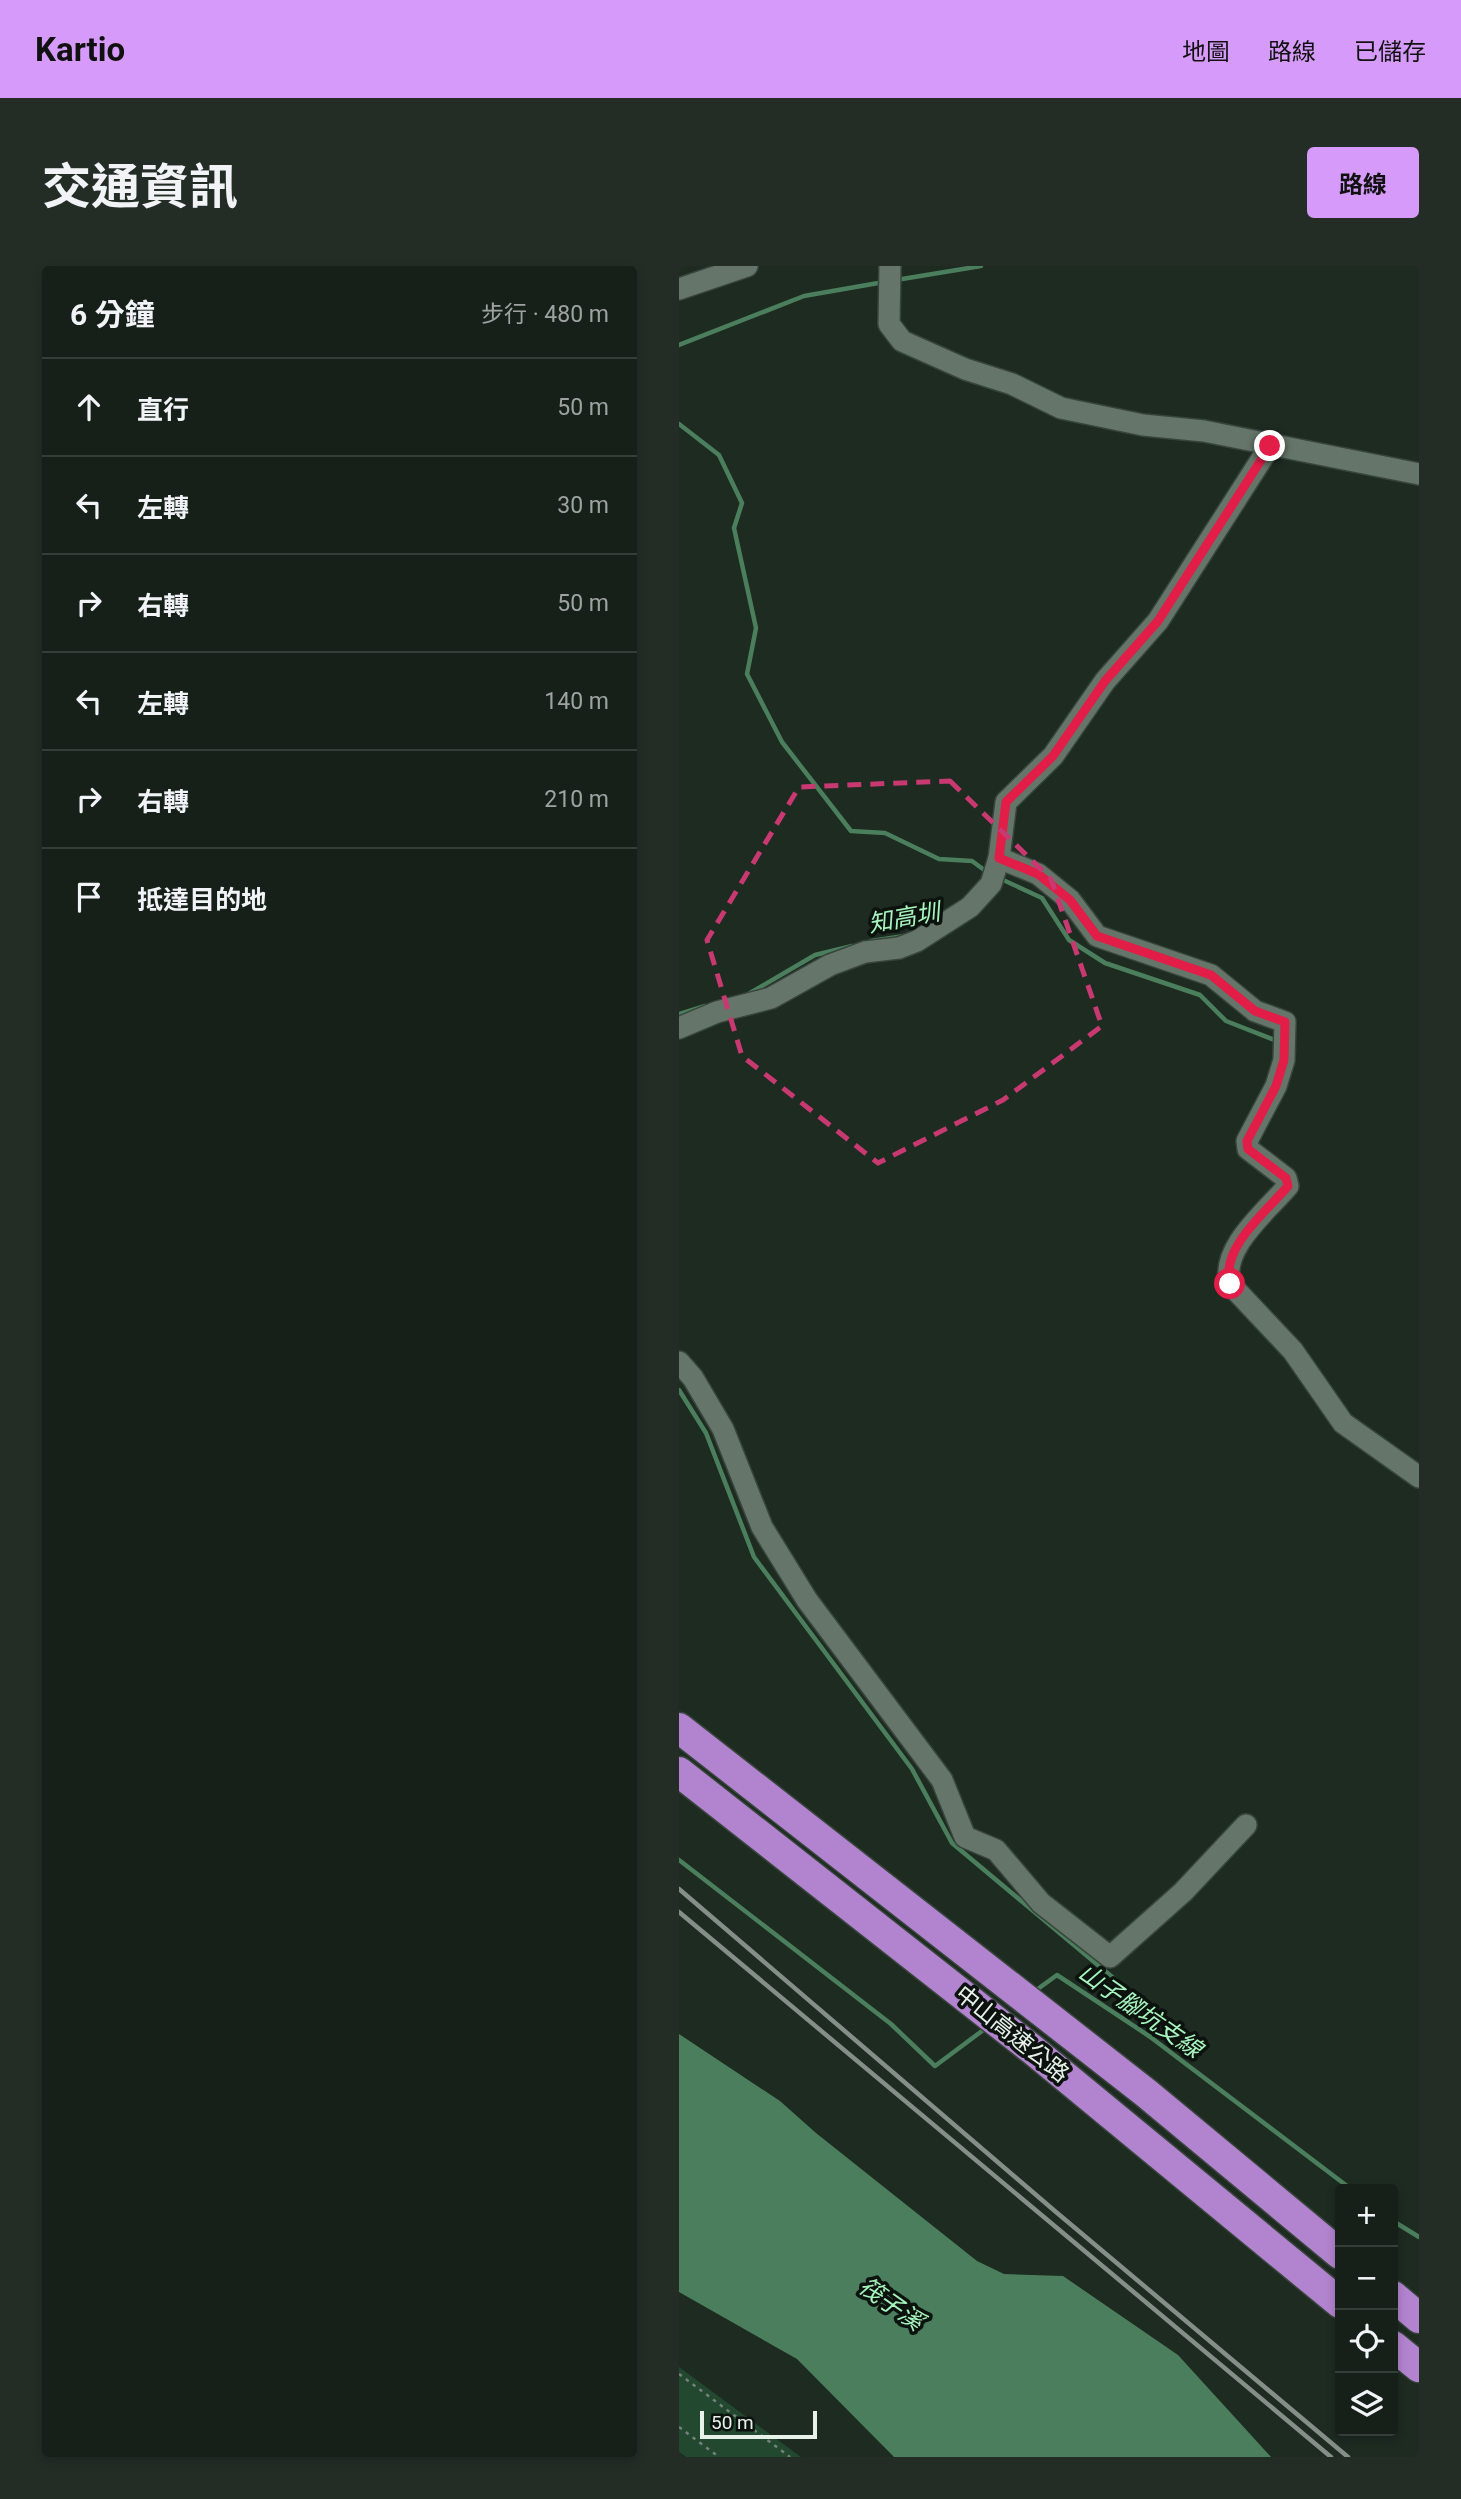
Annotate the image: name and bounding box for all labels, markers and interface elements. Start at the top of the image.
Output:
text: Kartio [35,30,125,69]
text: 地圖 [1182,38,1230,66]
text: 路線 [1268,38,1316,66]
text: 已儲存 [1354,38,1426,66]
button: 路線 [1307,147,1419,218]
text: 交通資訊 [42,159,238,216]
text: 6 分鐘 [70,297,155,332]
text: 步行 · 480 m [481,301,609,328]
icon: ahead [70,388,108,426]
text: 50 m [557,394,609,421]
text: 直行 [137,395,189,425]
route end [1254,430,1285,461]
icon: left [70,486,108,524]
text: 30 m [557,492,609,519]
text: 左轉 [137,493,189,523]
icon: right [70,584,108,622]
text: 50 m [557,590,609,617]
text: 右轉 [137,591,189,621]
icon: left [70,682,108,720]
text: 140 m [544,688,609,715]
text: 左轉 [137,689,189,719]
icon: right [70,780,108,818]
text: 210 m [544,786,609,813]
text: 右轉 [137,787,189,817]
icon: arrive [70,878,108,916]
text: 抵達目的地 [137,885,267,915]
water label: 知高圳 [866,897,945,938]
route start [1214,1268,1245,1299]
water label: 山子腳坑支線 [1073,1958,1209,2065]
street label: 中山高速公路 [950,1980,1074,2088]
map controls [1335,2184,1398,2436]
button: + [1335,2184,1398,2247]
button: − [1335,2247,1398,2310]
water label: 筏子溪 [853,2272,931,2338]
button: locate [1335,2310,1398,2373]
button: layers [1335,2373,1398,2436]
scale bar [700,2408,817,2440]
text: 50 m [711,2411,754,2434]

